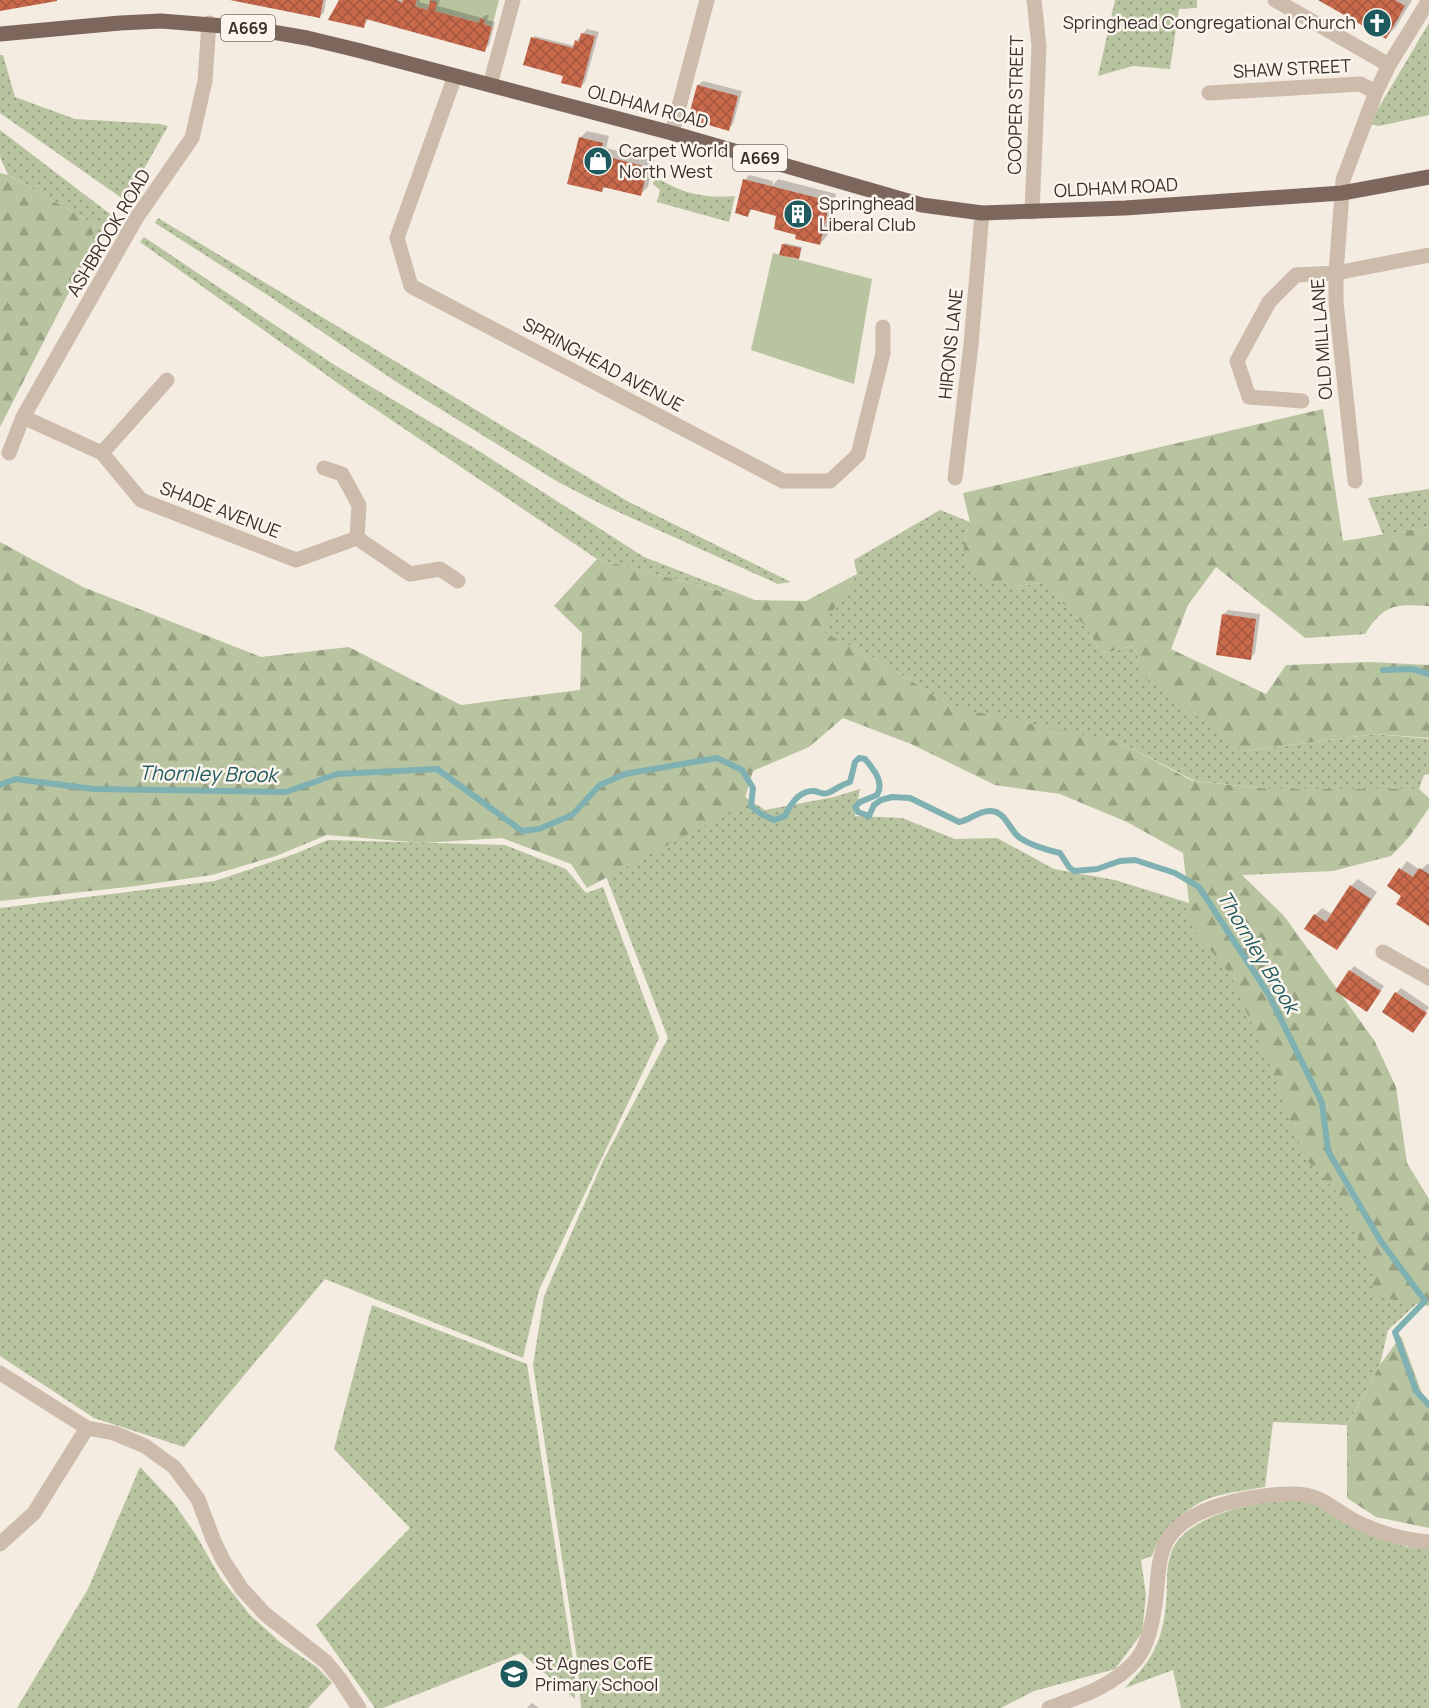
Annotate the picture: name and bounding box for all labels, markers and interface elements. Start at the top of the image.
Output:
church icon: Springhead Congregational Church [1361,7,1393,39]
place label: Springhead Congregational Church [1063,10,1356,34]
road number: A669 [221,15,275,41]
street label: COOPER STREET [1002,35,1028,175]
street label: SHAW STREET [1232,53,1352,83]
street label: OLDHAM ROAD [585,78,711,134]
place label: Carpet World North West [619,138,728,183]
shop icon: Carpet World North West [582,145,614,177]
road number: A669 [733,145,787,171]
street label: ASHBROOK ROAD [61,164,156,301]
street label: OLDHAM ROAD [1053,172,1179,202]
place label: Springhead Liberal Club [819,191,916,236]
building icon: Springhead Liberal Club [782,198,814,230]
street label: OLD MILL LANE [1305,278,1337,401]
street label: HIRONS LANE [932,287,968,400]
street label: SPRINGHEAD AVENUE [519,312,688,417]
street label: SHADE AVENUE [157,475,284,543]
water label: Thornley Brook [139,759,280,788]
water label: Thornley Brook [1211,886,1307,1021]
place label: St Agnes CofE Primary School [535,1651,659,1696]
school or university icon: St Agnes CofE Primary School [498,1658,530,1690]

